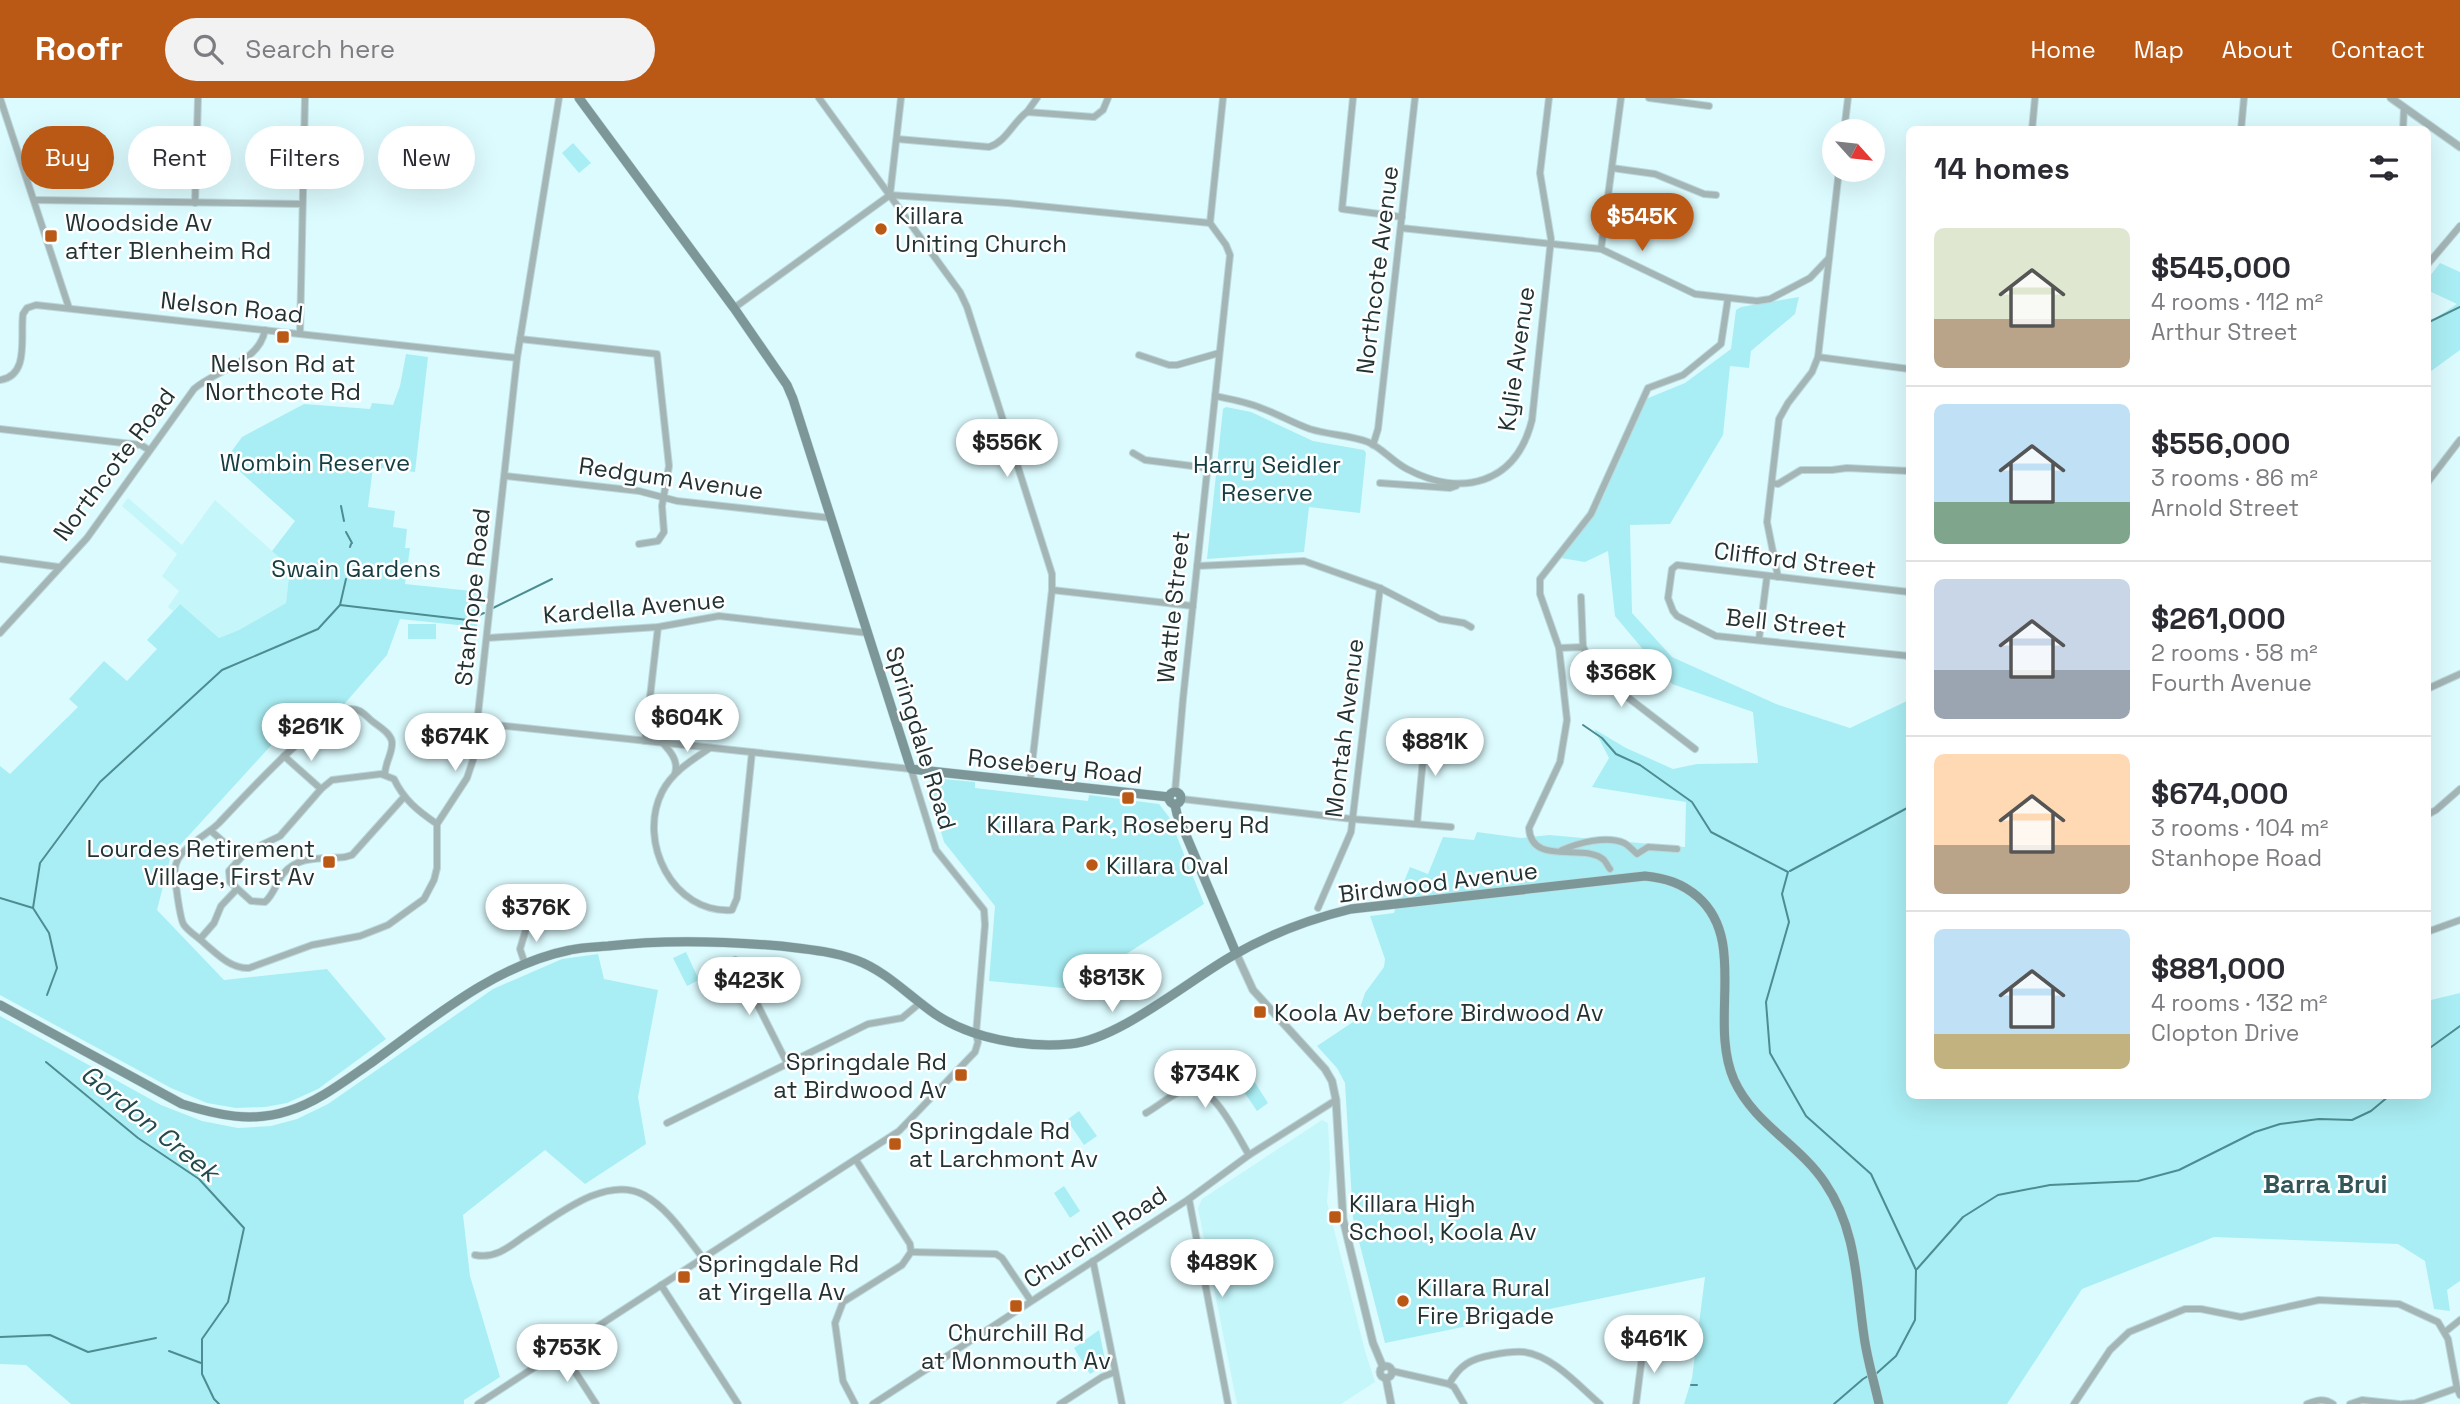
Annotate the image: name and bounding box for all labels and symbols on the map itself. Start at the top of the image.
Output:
north arrow [1822,119,1885,182]
street label: Northcote Avenue [1349,164,1405,376]
pin: $545K [1593,194,1691,253]
place label: Killara Uniting Church [895,200,1067,259]
place label: Woodside Av after Blenheim Rd [65,207,271,266]
marker: Killara Uniting Church [873,221,889,237]
marker: Woodside Av after Blenheim Rd [43,228,59,244]
street label: Nelson Road [159,284,305,330]
street label: Kylie Avenue [1491,285,1541,433]
marker: Nelson Rd at Northcote Rd [275,329,291,345]
place label: Nelson Rd at Northcote Rd [205,348,361,407]
street label: Northcote Road [46,381,182,547]
pin: $556K [958,420,1056,479]
park label: Wombin Reserve [220,447,410,478]
park label: Harry Seidler Reserve [1193,449,1341,508]
street label: Redgum Avenue [577,450,765,506]
street label: Stanhope Road [447,507,497,687]
street label: Wattle Street [1150,529,1196,685]
street label: Clifford Street [1712,535,1878,585]
park label: Swain Gardens [271,553,441,584]
street label: Kardella Avenue [542,584,726,630]
street label: Bell Street [1724,601,1848,645]
street label: Montah Avenue [1318,637,1370,819]
street label: Springdale Road [878,643,964,833]
pin: $368K [1572,650,1670,709]
pin: $604K [638,694,736,754]
pin: $261K [262,704,360,763]
pin: $674K [406,714,504,773]
pin: $881K [1386,718,1484,778]
street label: Rosebery Road [966,741,1144,791]
marker: Killara Park, Rosebery Rd [1120,790,1136,806]
place label: Killara Park, Rosebery Rd [986,809,1270,840]
place label: Lourdes Retirement Village, First Av [86,833,315,892]
place label: Killara Oval [1106,850,1229,881]
marker: Lourdes Retirement Village, First Av [321,854,337,870]
street label: Birdwood Avenue [1337,854,1539,910]
marker: Killara Oval [1084,857,1100,873]
pin: $376K [487,884,585,944]
pin: $813K [1063,954,1161,1014]
pin: $423K [700,958,798,1017]
place label: Koola Av before Birdwood Av [1274,997,1604,1028]
marker: Koola Av before Birdwood Av [1252,1004,1268,1020]
place label: Springdale Rd at Birdwood Av [773,1046,947,1105]
pin: $734K [1156,1051,1254,1110]
water label: Gordon Creek [74,1057,229,1191]
marker: Springdale Rd at Birdwood Av [953,1067,969,1083]
place label: Springdale Rd at Larchmont Av [909,1115,1098,1174]
marker: Springdale Rd at Larchmont Av [887,1136,903,1152]
district label: Barra Brui [2263,1167,2387,1201]
street label: Churchill Road [1017,1179,1173,1295]
place label: Killara High School, Koola Av [1349,1188,1537,1247]
marker: Killara High School, Koola Av [1327,1209,1343,1225]
pin: $489K [1173,1240,1271,1299]
place label: Springdale Rd at Yirgella Av [698,1248,859,1307]
marker: Springdale Rd at Yirgella Av [676,1269,692,1285]
place label: Killara Rural Fire Brigade [1417,1272,1554,1331]
marker: Killara Rural Fire Brigade [1395,1293,1411,1309]
marker: Churchill Rd at Monmouth Av [1008,1298,1024,1314]
pin: $461K [1605,1316,1703,1375]
place label: Churchill Rd at Monmouth Av [921,1317,1111,1376]
pin: $753K [518,1324,616,1384]

